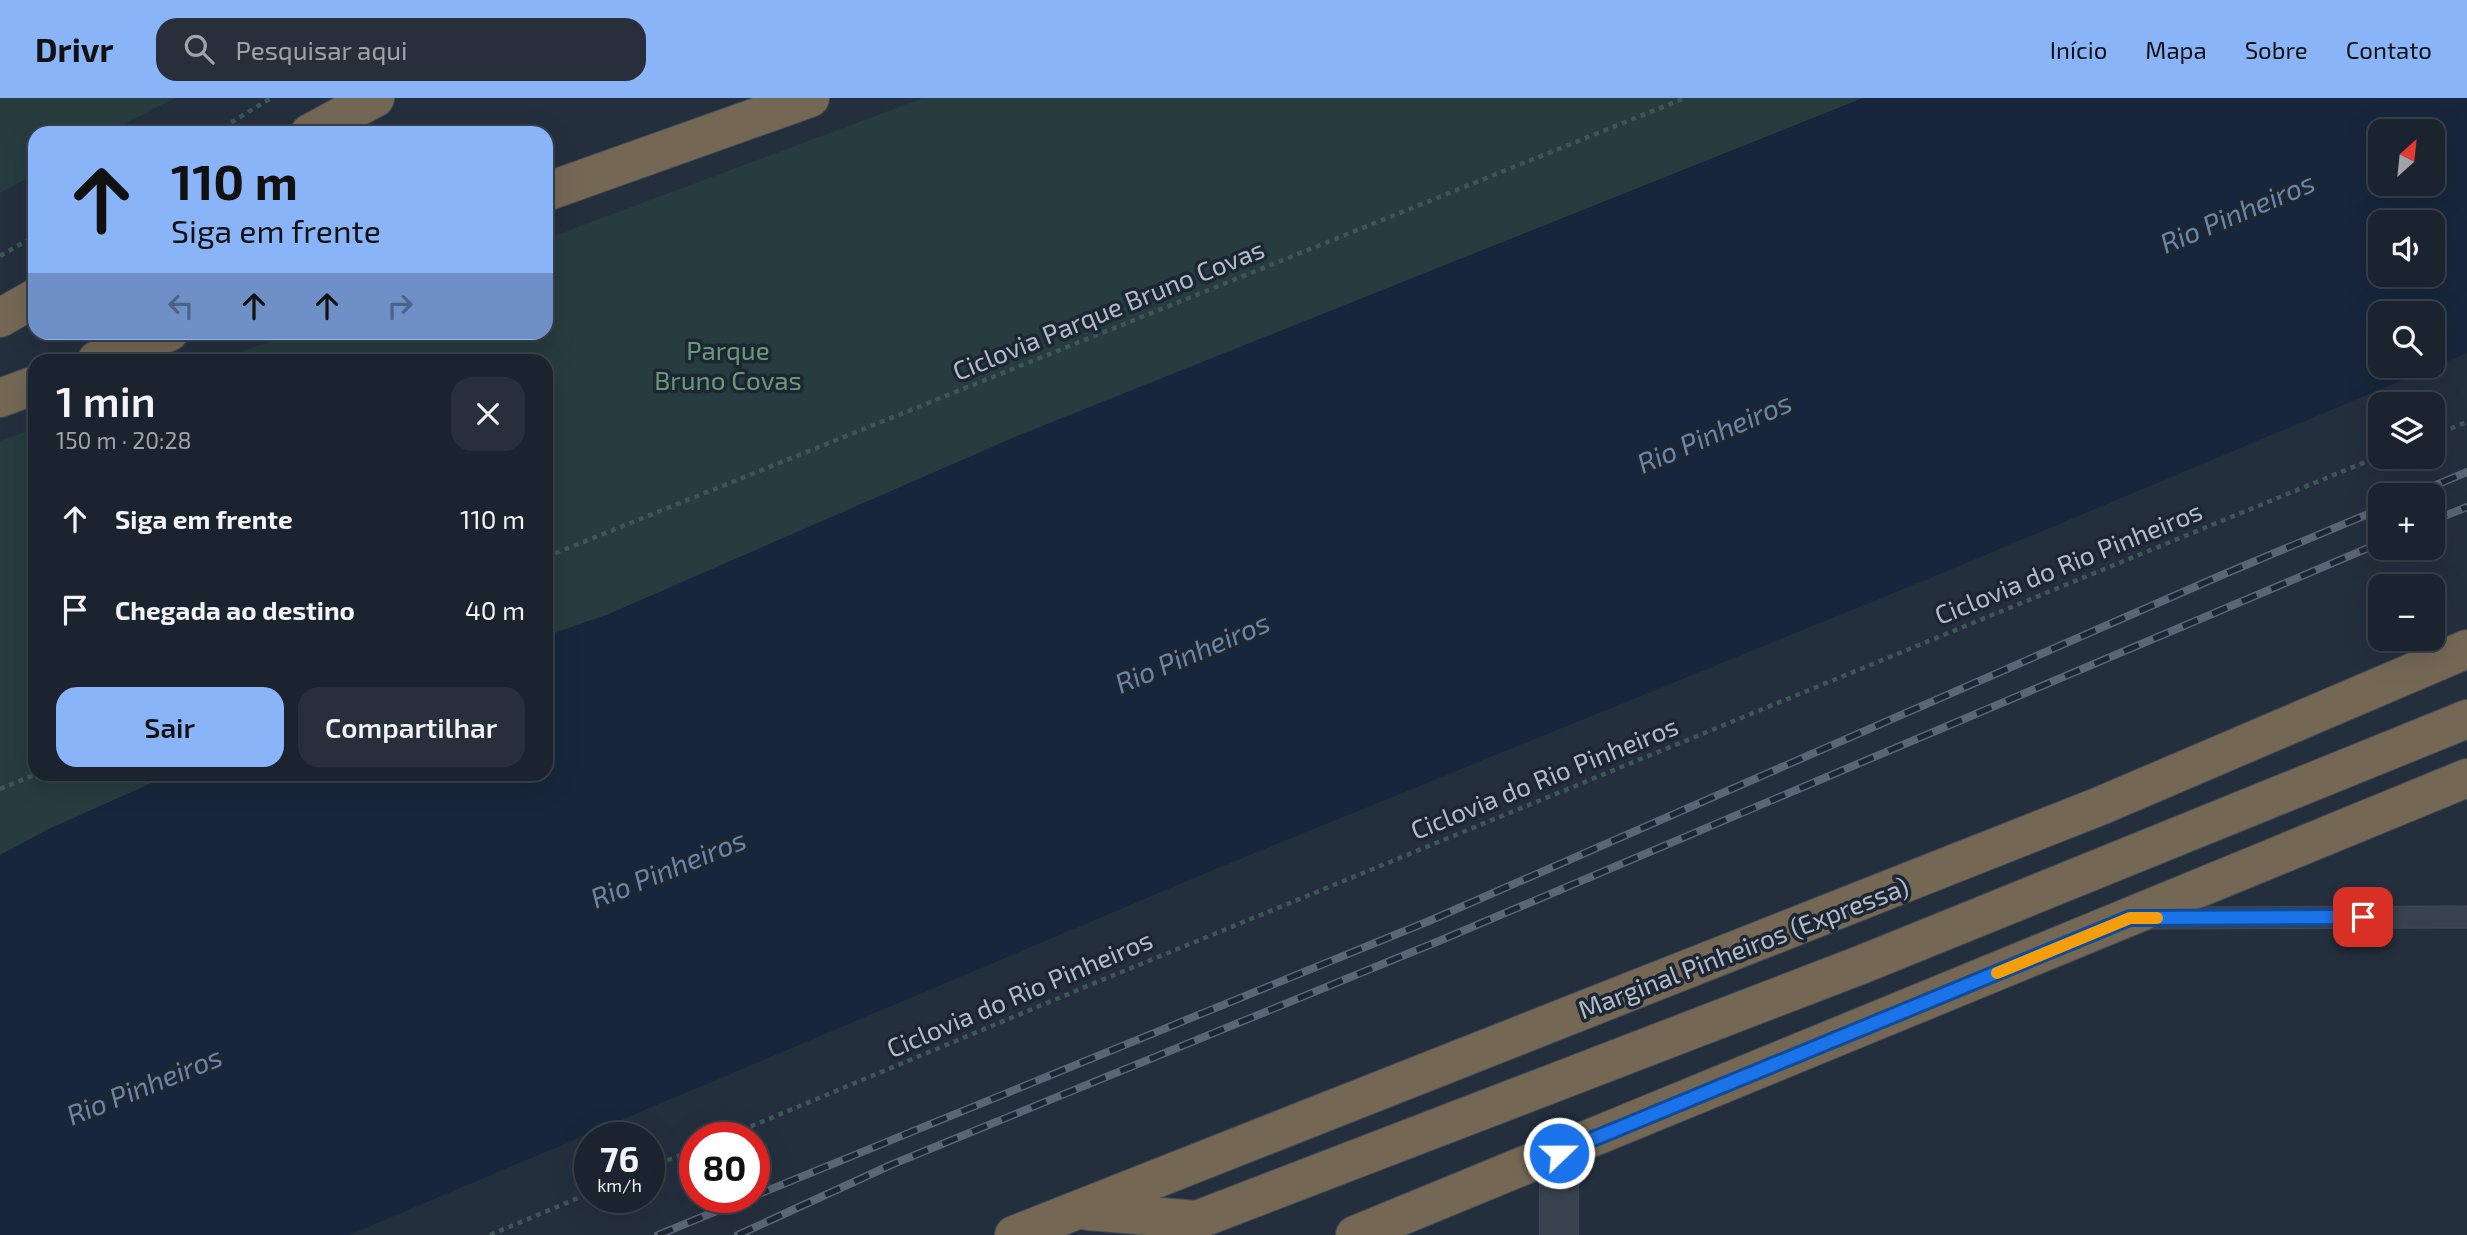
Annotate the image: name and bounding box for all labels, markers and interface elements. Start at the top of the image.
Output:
search box [156,18,646,81]
text: Drivr [35,29,114,69]
icon: search [180,30,218,68]
text: Pesquisar aqui [236,34,407,65]
text: Início [2050,35,2107,64]
text: Mapa [2145,35,2207,64]
text: Sobre [2245,35,2308,64]
text: Contato [2346,35,2432,64]
north arrow [2368,119,2445,196]
map controls [2368,119,2445,651]
text: 110 m [171,151,298,210]
icon: ahead [56,154,147,245]
water label: Rio Pinheiros [2155,164,2319,260]
button: sound [2368,210,2445,287]
text: Siga em frente [171,211,381,249]
street label: Ciclovia Parque Bruno Covas [948,232,1268,386]
icon: left [162,287,200,325]
icon: ahead [235,287,273,325]
icon: ahead [308,287,346,325]
icon: right [381,287,419,325]
button: search [2368,301,2445,378]
park label: Parque Bruno Covas [654,334,802,395]
text: 1 min [56,375,156,425]
button: close [451,377,525,451]
water label: Rio Pinheiros [1632,384,1796,480]
button: layers [2368,392,2445,469]
text: 150 m · 20:28 [56,426,191,454]
button: + [2368,483,2445,560]
street label: Ciclovia do Rio Pinheiros [1930,494,2206,630]
icon: ahead [56,500,94,538]
text: Siga em frente [115,503,293,534]
text: 110 m [460,503,525,534]
button: − [2368,574,2445,651]
icon: arrive [56,591,94,629]
text: Chegada ao destino [115,594,355,625]
text: 40 m [465,594,525,625]
water label: Rio Pinheiros [1110,604,1274,700]
button: Sair [56,687,284,767]
button: Compartilhar [298,687,525,767]
street label: Ciclovia do Rio Pinheiros [1406,709,1682,845]
water label: Rio Pinheiros [585,821,751,915]
street label: Marginal Pinheiros (Expressa) [1573,870,1913,1024]
pin [2333,887,2393,947]
icon: arrive [2344,898,2382,936]
street label: Ciclovia do Rio Pinheiros [881,923,1157,1063]
water label: Rio Pinheiros [61,1038,227,1132]
position arrow [1522,1116,1596,1190]
speed limit sign: 80 [679,1122,770,1213]
text: 76 [600,1137,639,1179]
text: km/h [597,1174,642,1196]

